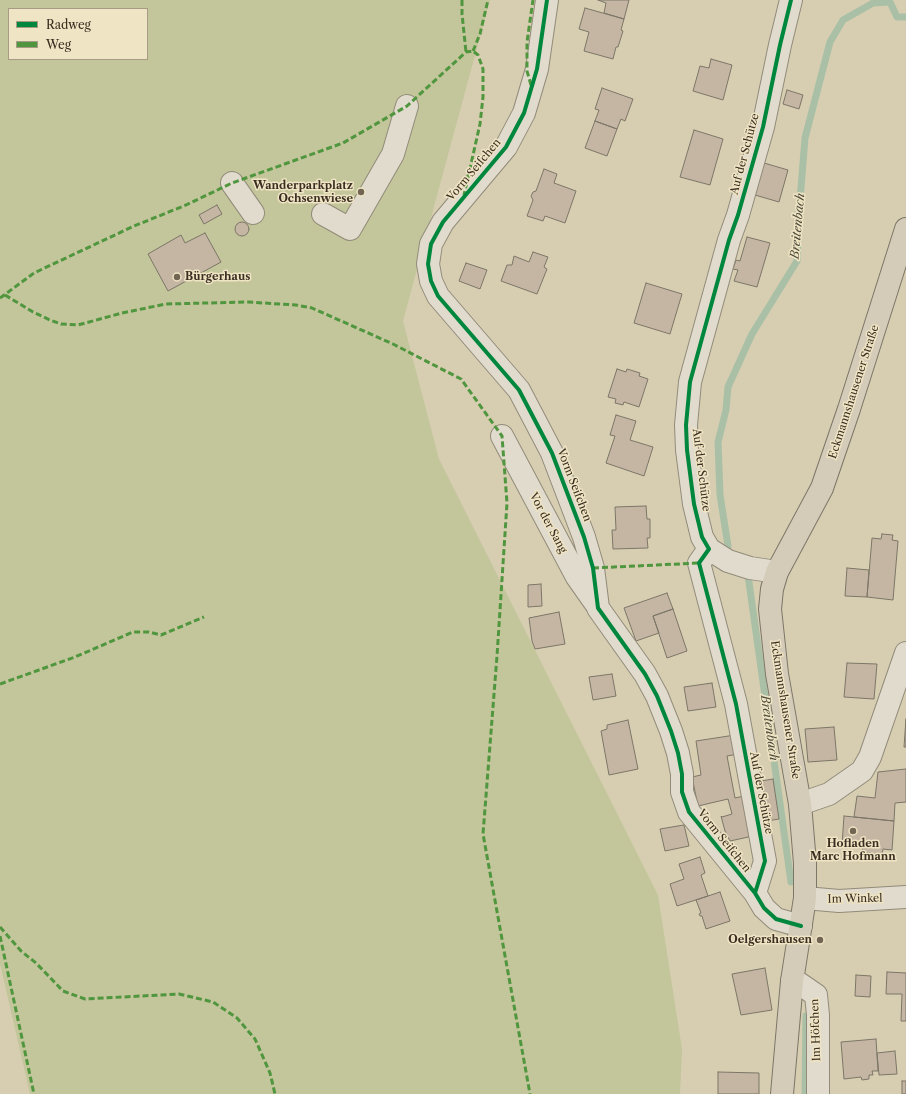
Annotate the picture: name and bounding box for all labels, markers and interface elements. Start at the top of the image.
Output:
legend [8,8,148,60]
text: Radweg [46,17,91,32]
text: Weg [46,37,71,52]
street label: Auf der Schütze [728,112,762,196]
street label: Vorm Seifchen [444,136,504,204]
place label: Wanderparkplatz Ochsenwiese [253,179,353,205]
marker: Wanderparkplatz Ochsenwiese [356,187,366,197]
water label: Breitenbach [788,192,808,260]
place label: Bürgerhaus [185,270,250,284]
marker: Bürgerhaus [172,272,182,282]
street label: Eckmannshausener Straße [826,323,882,461]
street label: Auf der Schütze [689,428,713,512]
street label: Vorm Seifchen [554,447,594,523]
street label: Vor der Sang [527,490,569,556]
street label: Eckmannshausener Straße [768,640,802,780]
water label: Breitenbach [757,694,781,762]
street label: Auf der Schütze [747,751,775,835]
street label: Vorm Seifchen [695,807,753,875]
marker: Hofladen Marc Hofmann [848,826,858,836]
place label: Hofladen Marc Hofmann [810,837,896,863]
street label: Im Winkel [827,892,883,906]
place label: Oelgershausen [728,933,812,947]
marker: Oelgershausen [815,935,825,945]
street label: Im Höfchen [808,998,824,1062]

